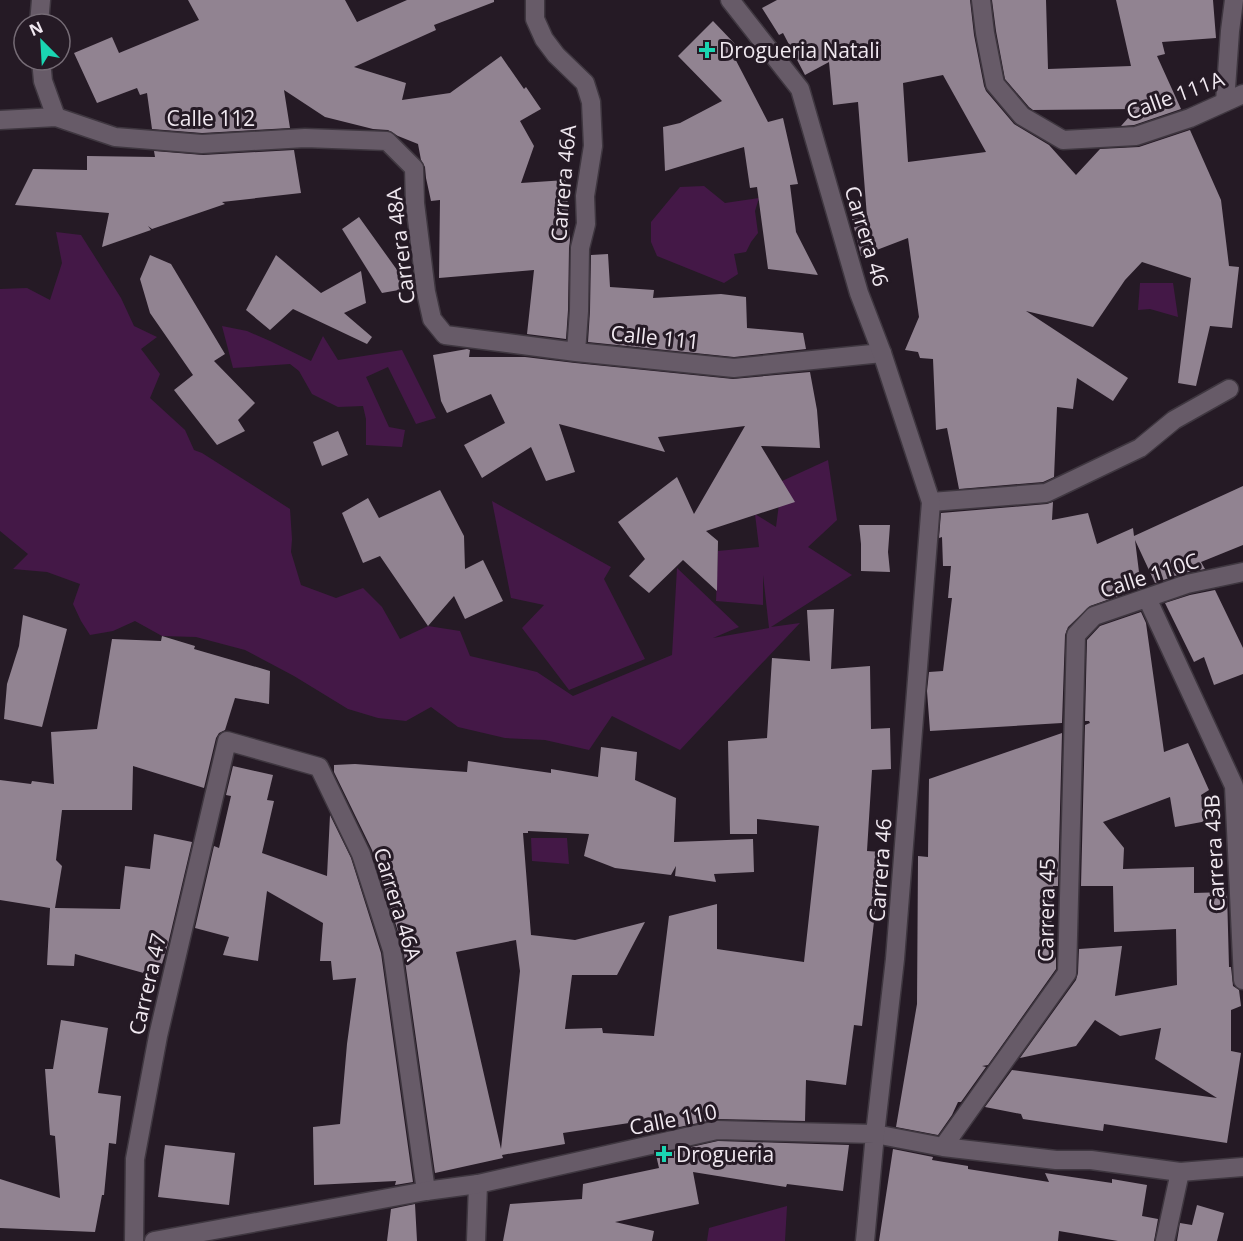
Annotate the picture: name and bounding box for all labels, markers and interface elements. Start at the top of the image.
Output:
north arrow [12,12,72,72]
text: N [25,16,46,41]
place label: Drogueria Natali [719,36,880,64]
marker: Drogueria Natali [700,43,714,57]
street label: Calle 111A [1122,64,1228,126]
street label: Calle 112 [167,104,255,132]
street label: Carrera 46A [544,123,582,242]
street label: Carrera 46 [838,182,896,290]
street label: Carrera 48A [379,186,421,306]
street label: Calle 111 [609,318,701,356]
street label: Calle 110C [1096,546,1202,604]
street label: Carrera 43B [1197,794,1231,912]
street label: Carrera 46 [862,817,898,923]
street label: Carrera 46A [368,844,429,965]
street label: Carrera 45 [1031,858,1061,962]
street label: Carrera 47 [122,930,172,1038]
street label: Calle 110 [627,1097,719,1141]
place label: Drogueria [676,1140,774,1168]
marker: Drogueria [657,1147,671,1161]

